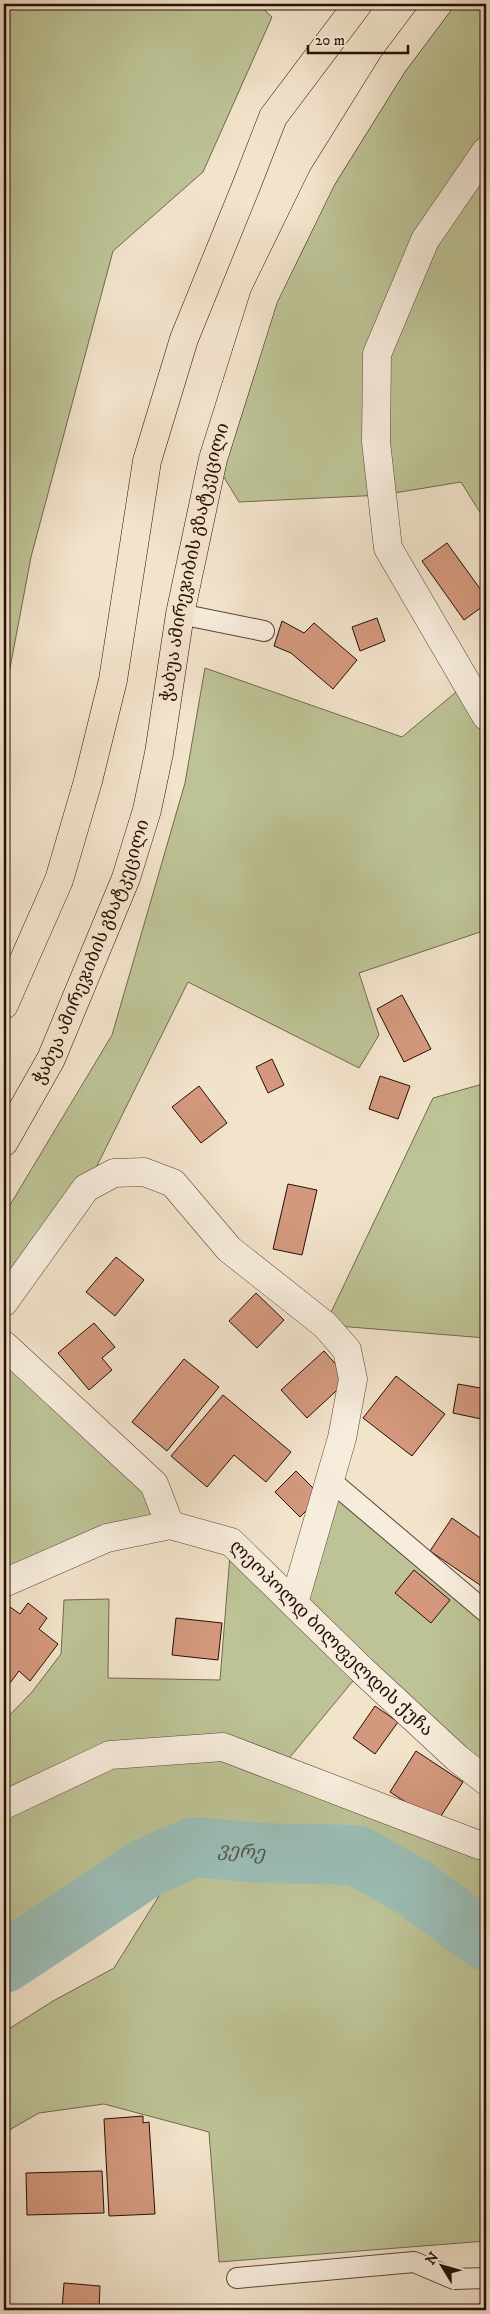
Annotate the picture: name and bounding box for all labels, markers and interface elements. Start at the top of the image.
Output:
scale bar [308,22,408,54]
text: 20 m [315,31,345,50]
street label: ჭაბუა ამირეჯიბის გზატკეცილი [156,420,235,703]
street label: ჭაბუა ამირეჯიბის გზატკეცილი [28,817,154,1088]
street label: ლეოპოლდ ბილფელდის ქუჩა [225,1535,438,1741]
water label: ვერე [217,1838,267,1865]
north arrow [418,2242,468,2292]
text: N [422,2248,443,2269]

